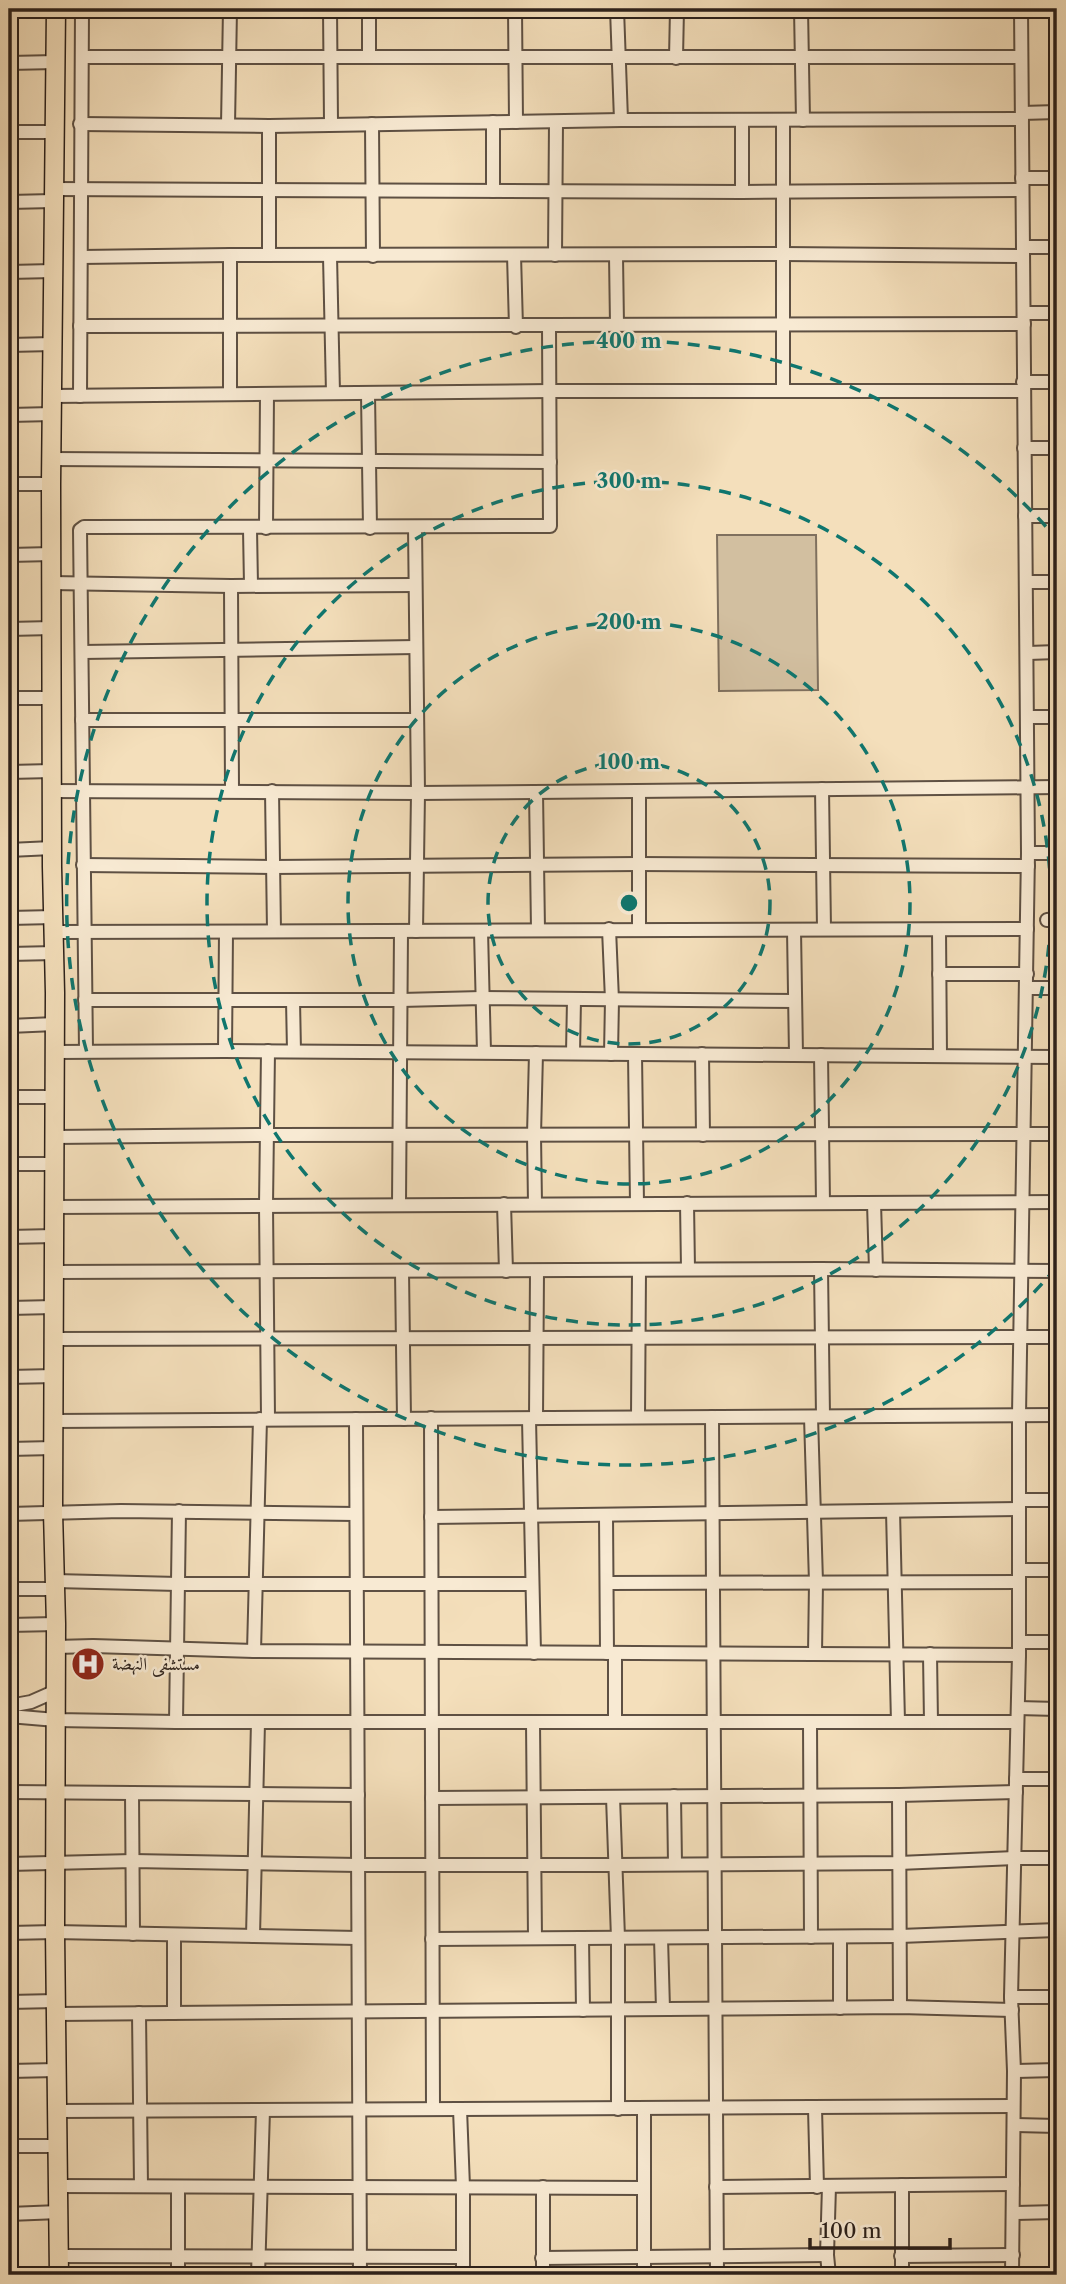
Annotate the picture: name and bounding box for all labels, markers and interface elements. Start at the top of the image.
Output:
text: 400 m [596,328,662,353]
text: 300 m [597,468,661,493]
text: 200 m [596,609,662,634]
text: 100 m [598,749,660,774]
centre of rings [617,891,641,915]
hospital icon: مستشفى النهضة [69,1645,107,1683]
place label: مستشفى النهضة [112,1653,200,1677]
scale bar [810,2207,950,2251]
text: 100 m [821,2218,882,2243]

